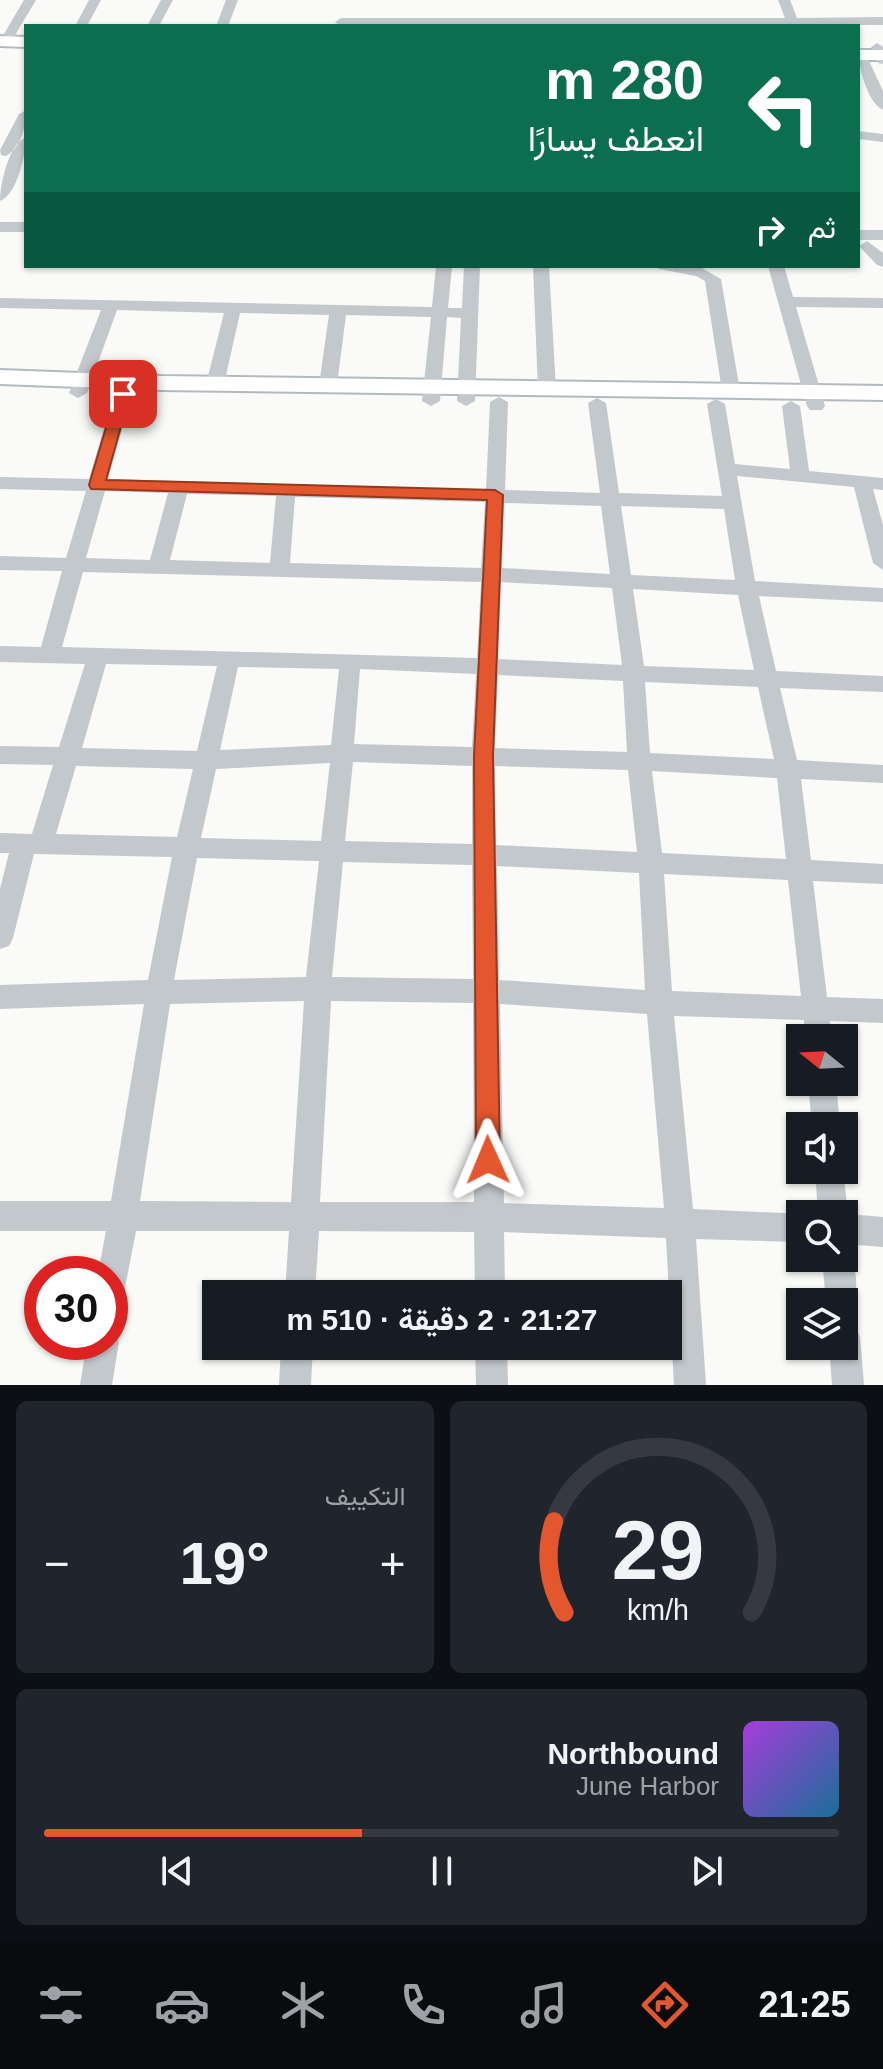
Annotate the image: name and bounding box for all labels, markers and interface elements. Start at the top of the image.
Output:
text: 280 m [545,48,704,111]
icon: left [732,56,836,160]
text: انعطف يسارًا [528,118,704,159]
icon: right [748,208,792,252]
text: ثم [808,211,836,244]
pin [89,360,157,428]
icon: arrive [101,372,145,416]
north arrow [786,1024,858,1096]
map controls [786,1024,858,1360]
button: sound [786,1112,858,1184]
position arrow [446,1118,530,1202]
button: search [786,1200,858,1272]
speed limit sign: 30 [24,1256,128,1360]
button: layers [786,1288,858,1360]
text: 21:27 · 2 دقيقة · 510 m [287,1303,597,1336]
text: التكييف [325,1481,406,1511]
text: 29 [612,1504,705,1597]
text: 19° [179,1530,270,1597]
text: − [44,1539,70,1588]
text: + [380,1539,405,1588]
text: km/h [627,1594,689,1626]
text: Northbound [547,1737,719,1770]
text: June Harbor [576,1771,719,1801]
icon: previous [155,1849,199,1893]
icon: pause [420,1849,464,1893]
icon: next [685,1849,729,1893]
icon: filters [33,1977,89,2033]
icon: car [154,1977,210,2033]
icon: climate [275,1977,331,2033]
icon: phone [395,1977,451,2033]
icon: music [516,1977,572,2033]
icon: directions [637,1977,693,2033]
text: 21:25 [758,1984,851,2025]

